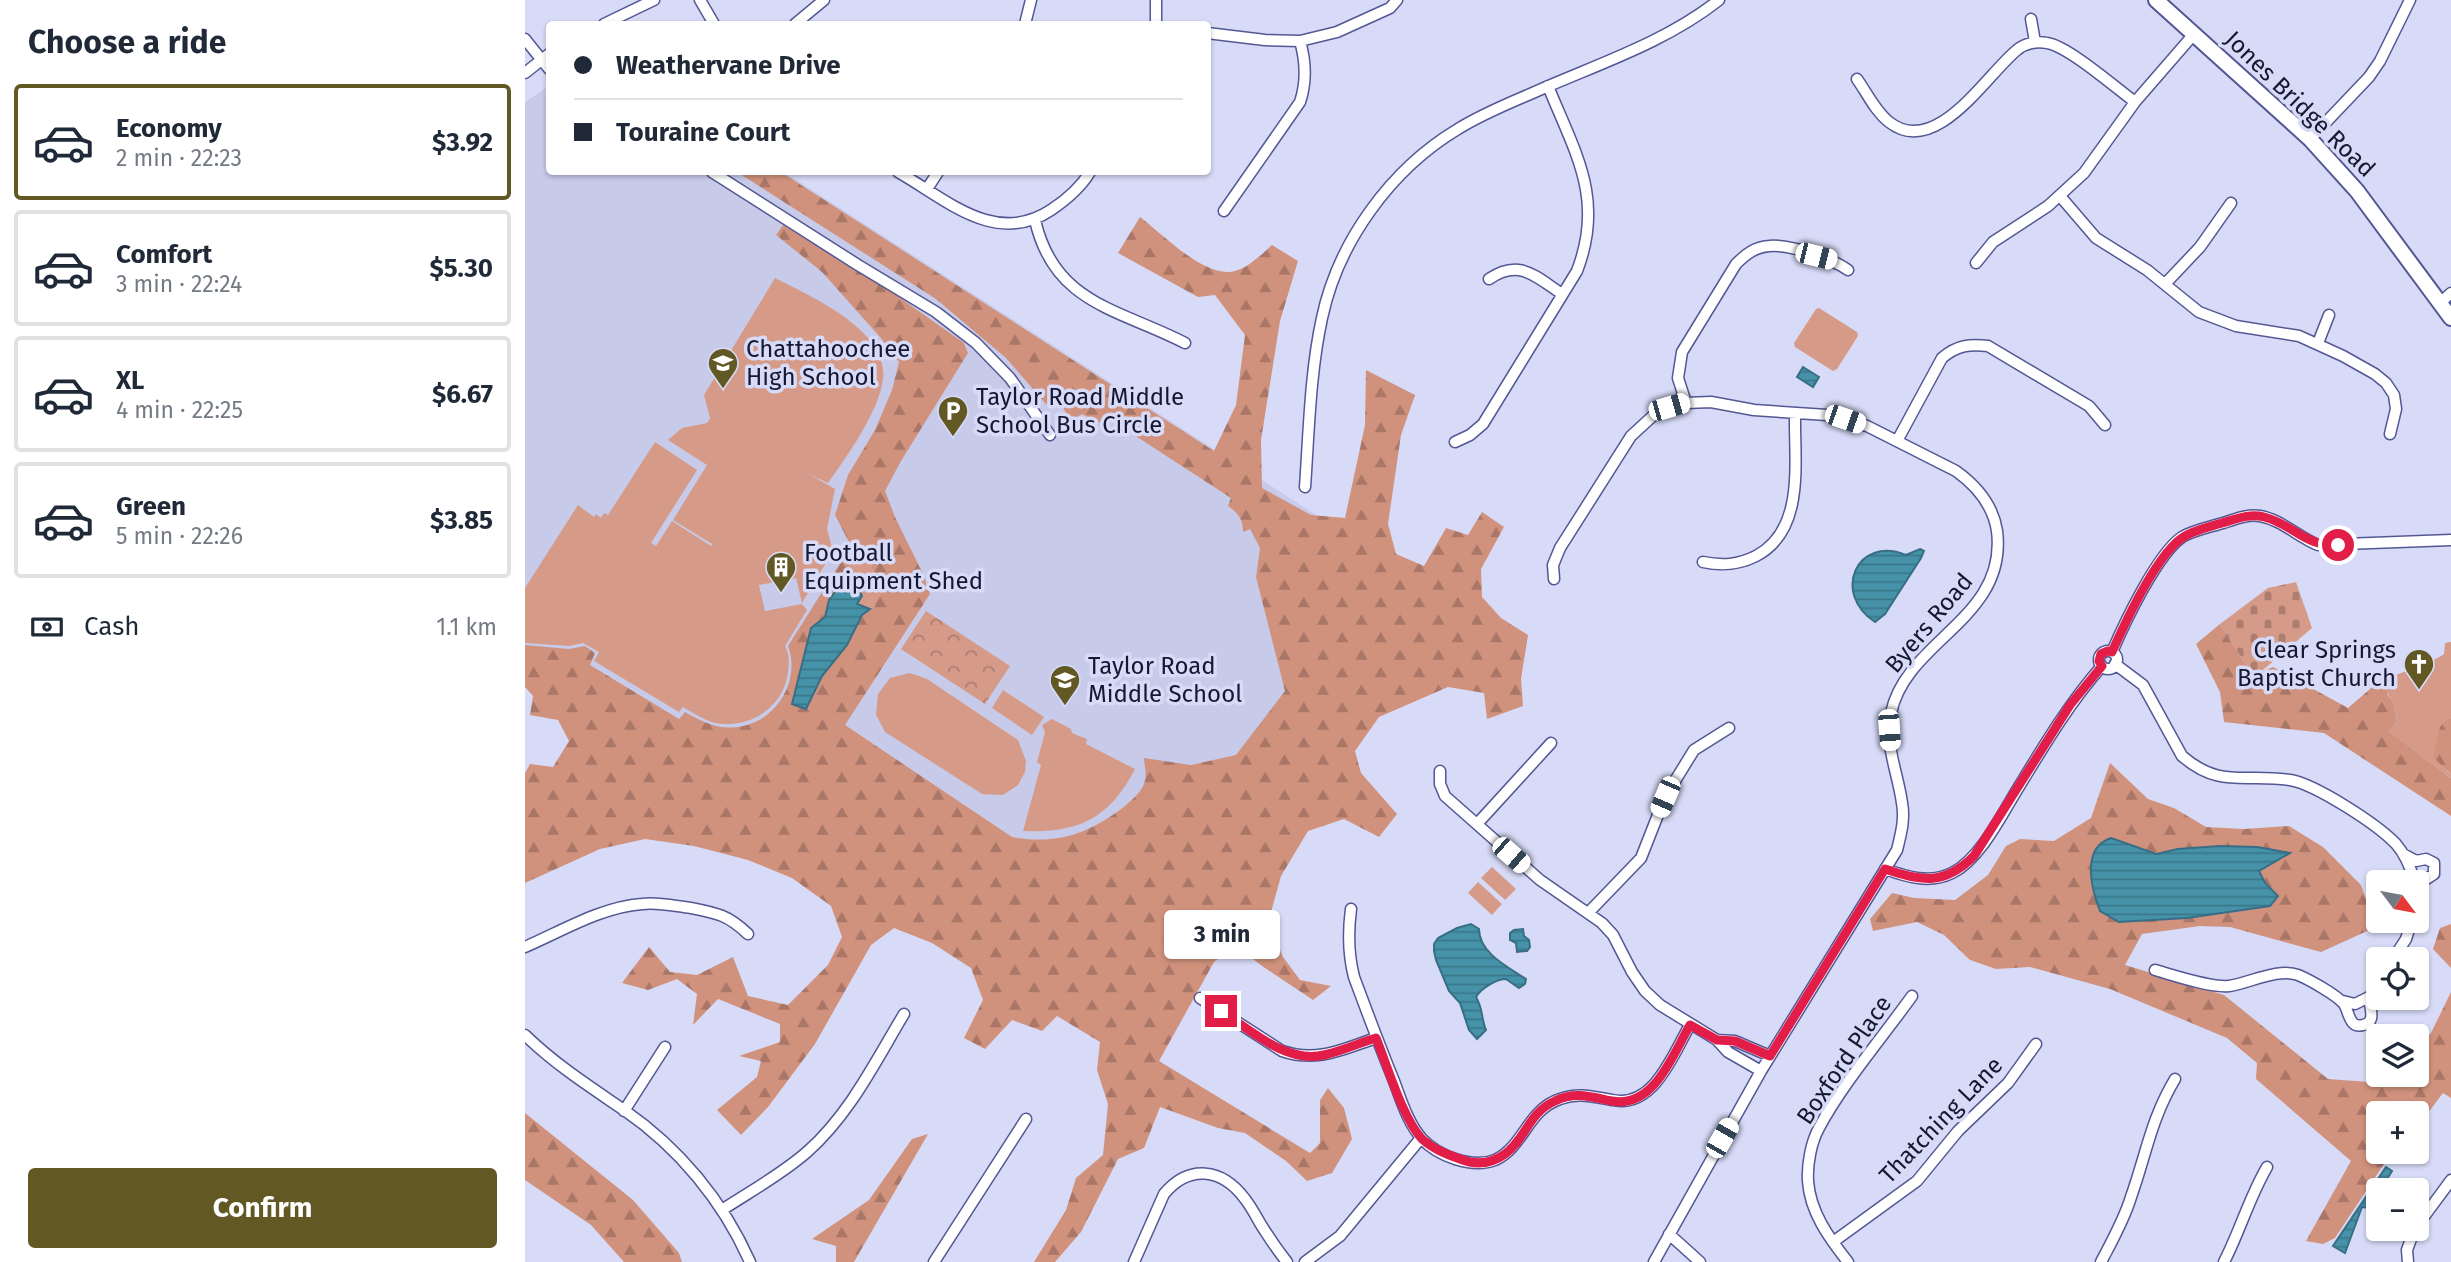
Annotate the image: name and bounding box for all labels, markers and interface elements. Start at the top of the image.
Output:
text: Choose a ride [28,23,226,61]
street label: Jones Bridge Road [2219,25,2381,183]
text: Weathervane Drive [616,50,841,81]
icon: car [32,111,95,174]
text: Economy [116,113,222,144]
text: Touraine Court [616,117,790,148]
text: $3.92 [432,127,493,158]
text: 2 min · 22:23 [116,144,242,172]
icon: car [32,237,95,300]
text: Comfort [116,239,212,270]
car [1794,241,1839,271]
text: $5.30 [429,253,493,284]
text: 3 min · 22:24 [116,270,242,298]
place label: Chattahoochee High School [746,335,910,391]
school or university icon: Chattahoochee High School [706,346,740,390]
icon: car [32,363,95,426]
text: XL [116,365,144,396]
text: $6.67 [432,379,493,410]
place label: Taylor Road Middle School Bus Circle [976,383,1184,439]
car [1646,391,1693,423]
parking icon: Taylor Road Middle School Bus Circle [936,394,970,438]
text: 4 min · 22:25 [116,396,243,424]
car [1822,402,1869,436]
icon: car [32,489,95,552]
text: Green [116,491,186,522]
text: $3.85 [430,505,493,536]
text: 5 min · 22:26 [116,522,243,550]
route start [2322,529,2354,561]
place label: Football Equipment Shed [804,539,983,595]
building icon: Football Equipment Shed [764,550,798,594]
street label: Byers Road [1879,568,1979,678]
icon: cash [28,608,66,646]
text: Cash [84,611,140,642]
text: 1.1 km [436,613,497,641]
place label: Clear Springs Baptist Church [2237,636,2396,692]
church icon: Clear Springs Baptist Church [2402,647,2436,691]
place label: Taylor Road Middle School [1088,652,1242,708]
school or university icon: Taylor Road Middle School [1048,663,1082,707]
car [1878,708,1901,752]
car [1648,774,1683,820]
car [1489,833,1534,877]
north arrow [2366,870,2429,933]
map controls [2366,870,2429,1241]
callout: 3 min [1163,909,1279,958]
text: 3 min [1194,920,1250,948]
button: locate [2366,947,2429,1010]
street label: Boxford Place [1791,990,1897,1130]
route end [1205,995,1237,1027]
button: layers [2366,1024,2429,1087]
street label: Thatching Lane [1874,1051,2008,1189]
button: + [2366,1101,2429,1164]
car [1703,1115,1742,1161]
button: Confirm [28,1168,497,1248]
button: − [2366,1178,2429,1241]

